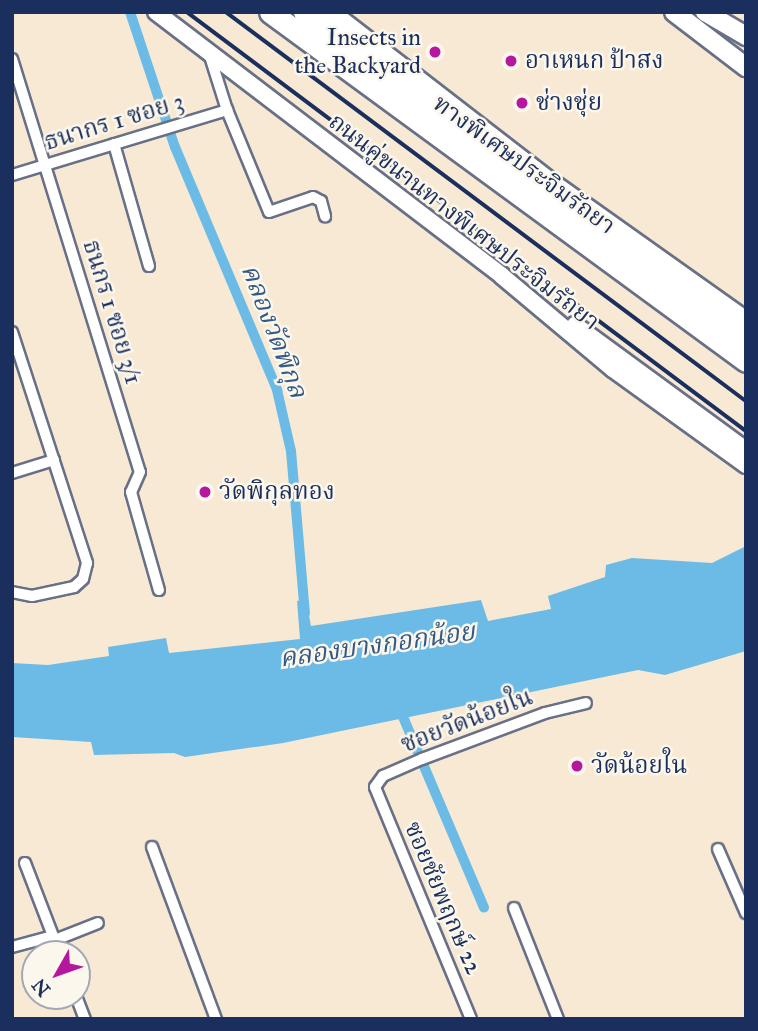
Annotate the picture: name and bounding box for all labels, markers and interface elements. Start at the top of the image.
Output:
place label: Insects in the Backyard [295,24,421,80]
marker: Insects in the Backyard [427,44,443,60]
place label: อาเหนก ป้าสง [525,47,663,75]
marker: อาเหนก ป้าสง [503,53,519,69]
street label: ธนากร 1 ซอย 3 [41,87,187,157]
street label: ทางพิเศษประจิมรัถยา [427,89,621,241]
place label: ช่างชุ่ย [536,89,602,117]
marker: ช่างชุ่ย [514,95,530,111]
street label: ถนนคู่ขนานทางพิเศษประจิมรัถยา [323,107,605,337]
street label: ธนกร 1 ซอย 3/1 [76,236,148,388]
water label: คลองวัดพิกุล [234,260,314,402]
place label: วัดพิกุลทอง [219,478,335,506]
marker: วัดพิกุลทอง [197,484,213,500]
water label: คลองบางกอกน้อย [277,616,477,674]
street label: ซอยวัดน้อยใน [397,683,537,759]
place label: วัดน้อยใน [591,752,687,780]
marker: วัดน้อยใน [569,758,585,774]
street label: ซอยชัยพฤกษ์ 22 [398,817,488,979]
north arrow [21,940,91,1010]
text: N [27,974,55,1001]

